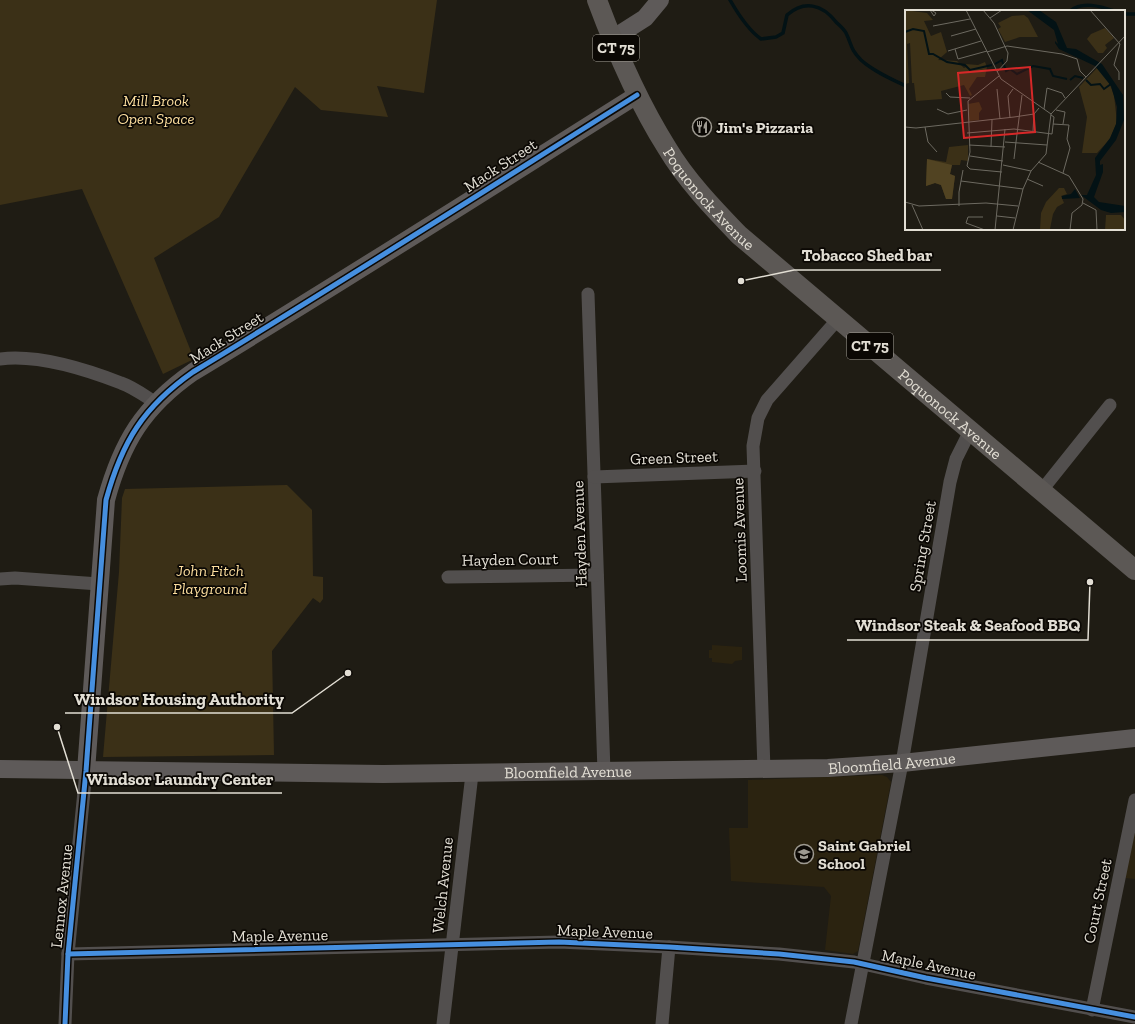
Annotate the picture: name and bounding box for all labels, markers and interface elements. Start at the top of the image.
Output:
inset map [905,10,1125,230]
road number: CT 75 [593,35,639,61]
park label: Mill Brook Open Space [117,91,195,128]
restaurant icon: Jim's Pizzaria [691,116,713,138]
place label: Jim's Pizzaria [716,118,813,137]
street label: Mack Street [460,135,540,196]
street label: Poquonock Avenue [659,144,758,254]
callout: Tobacco Shed bar [794,241,941,270]
text: Tobacco Shed bar [801,245,933,265]
street label: Mack Street [186,307,267,368]
road number: CT 75 [847,333,893,359]
street label: Poquonock Avenue [894,365,1006,463]
street label: Green Street [630,446,718,469]
street label: Loomis Avenue [728,478,751,582]
street label: Hayden Avenue [568,480,591,588]
street label: Spring Street [905,499,940,593]
street label: Hayden Court [462,549,559,570]
park label: John Fitch Playground [173,561,247,598]
callout: Windsor Steak & Seafood BBQ [847,611,1088,640]
text: Windsor Steak & Seafood BBQ [855,615,1081,635]
callout: Windsor Housing Authority [65,684,292,713]
text: Windsor Housing Authority [74,689,284,709]
street label: Bloomfield Avenue [827,748,956,778]
street label: Bloomfield Avenue [504,762,632,782]
callout: Windsor Laundry Center [78,764,282,793]
text: Windsor Laundry Center [86,769,274,789]
street label: Welch Avenue [428,836,457,934]
place label: Saint Gabriel School [818,836,911,873]
street label: Lennox Avenue [47,843,76,949]
school or university icon: Saint Gabriel School [793,843,815,865]
street label: Court Street [1079,857,1116,945]
street label: Maple Avenue [557,920,653,943]
street label: Maple Avenue [232,925,328,946]
street label: Maple Avenue [880,945,978,984]

